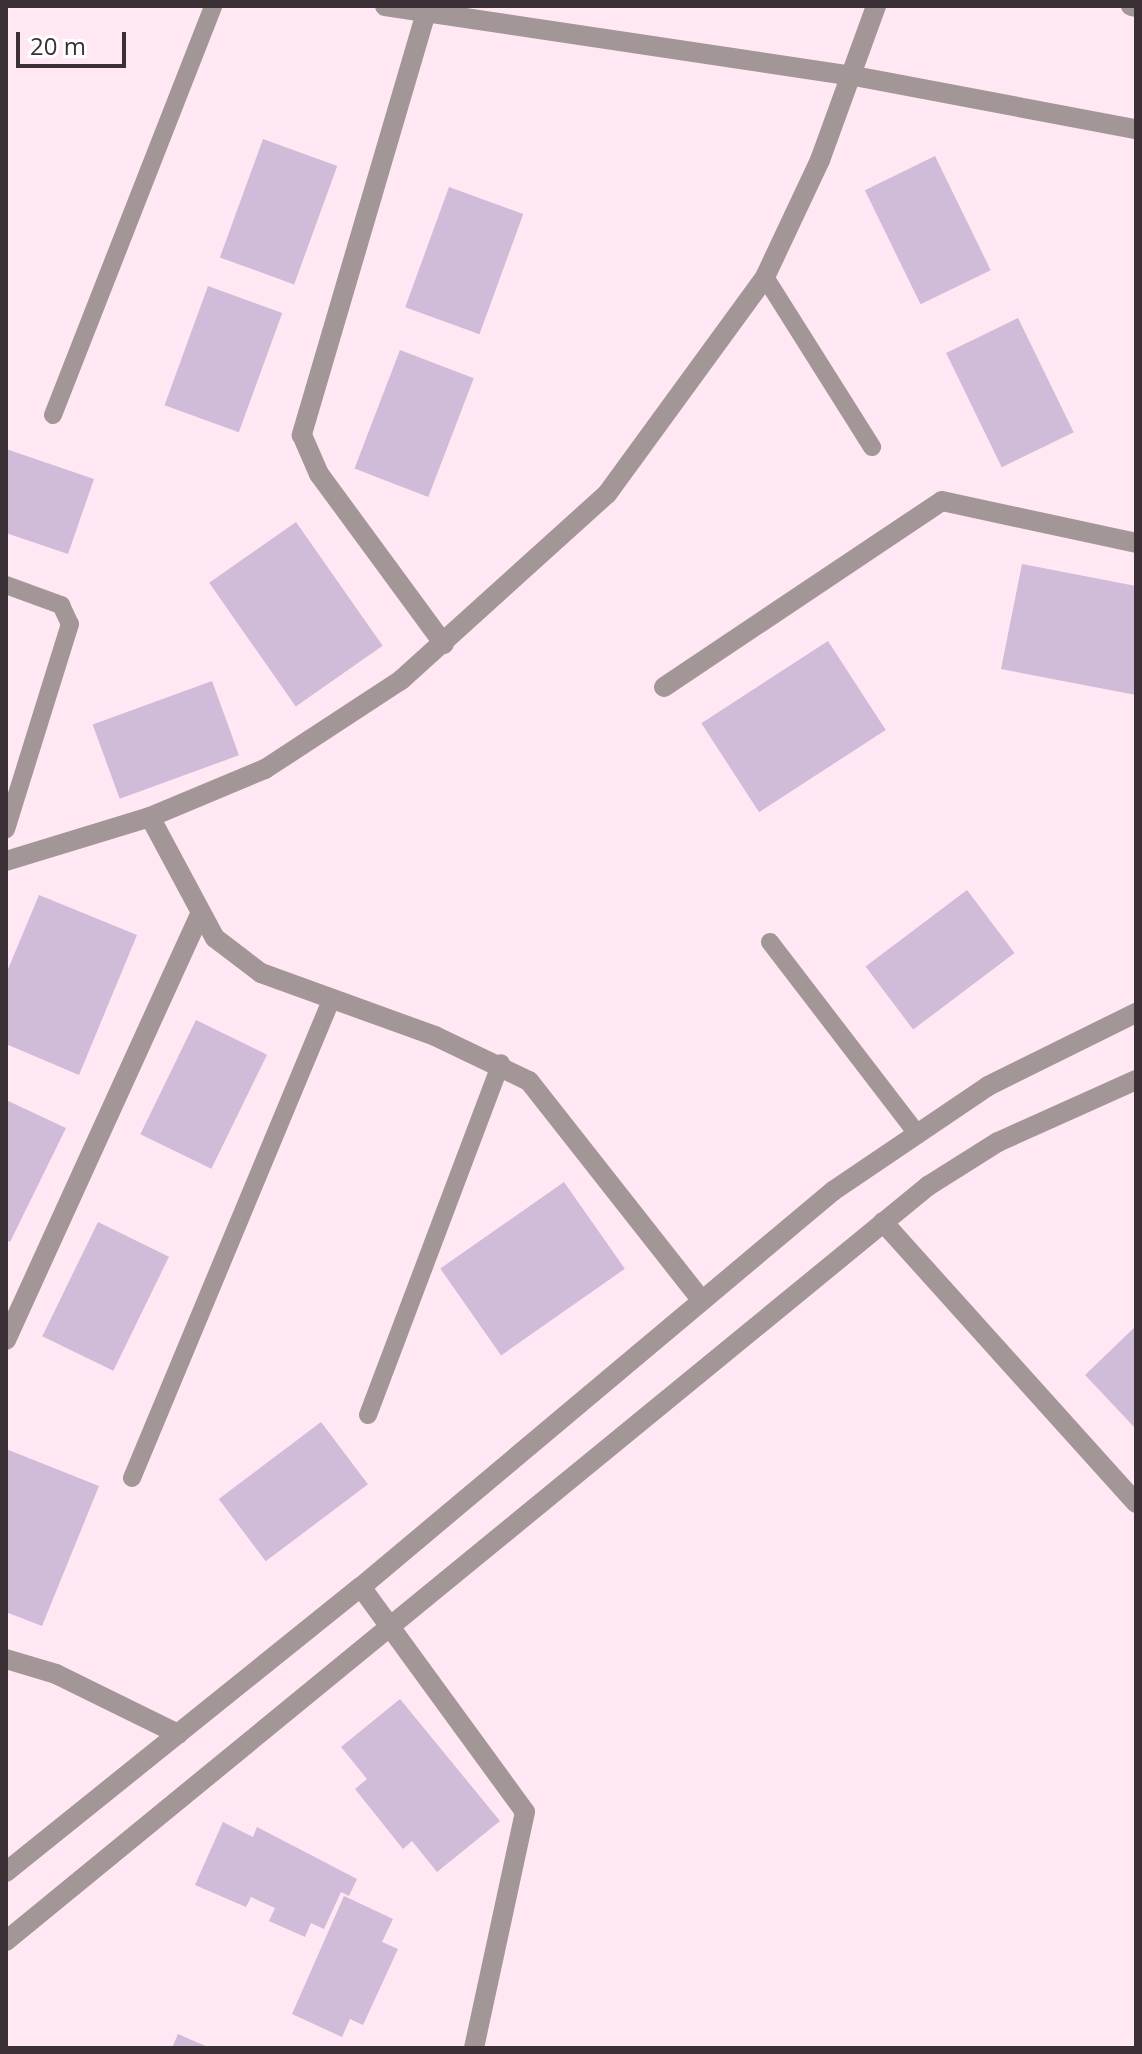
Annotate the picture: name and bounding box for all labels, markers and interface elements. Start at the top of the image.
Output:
scale bar [20,16,130,66]
text: 20 m [30,29,86,62]

